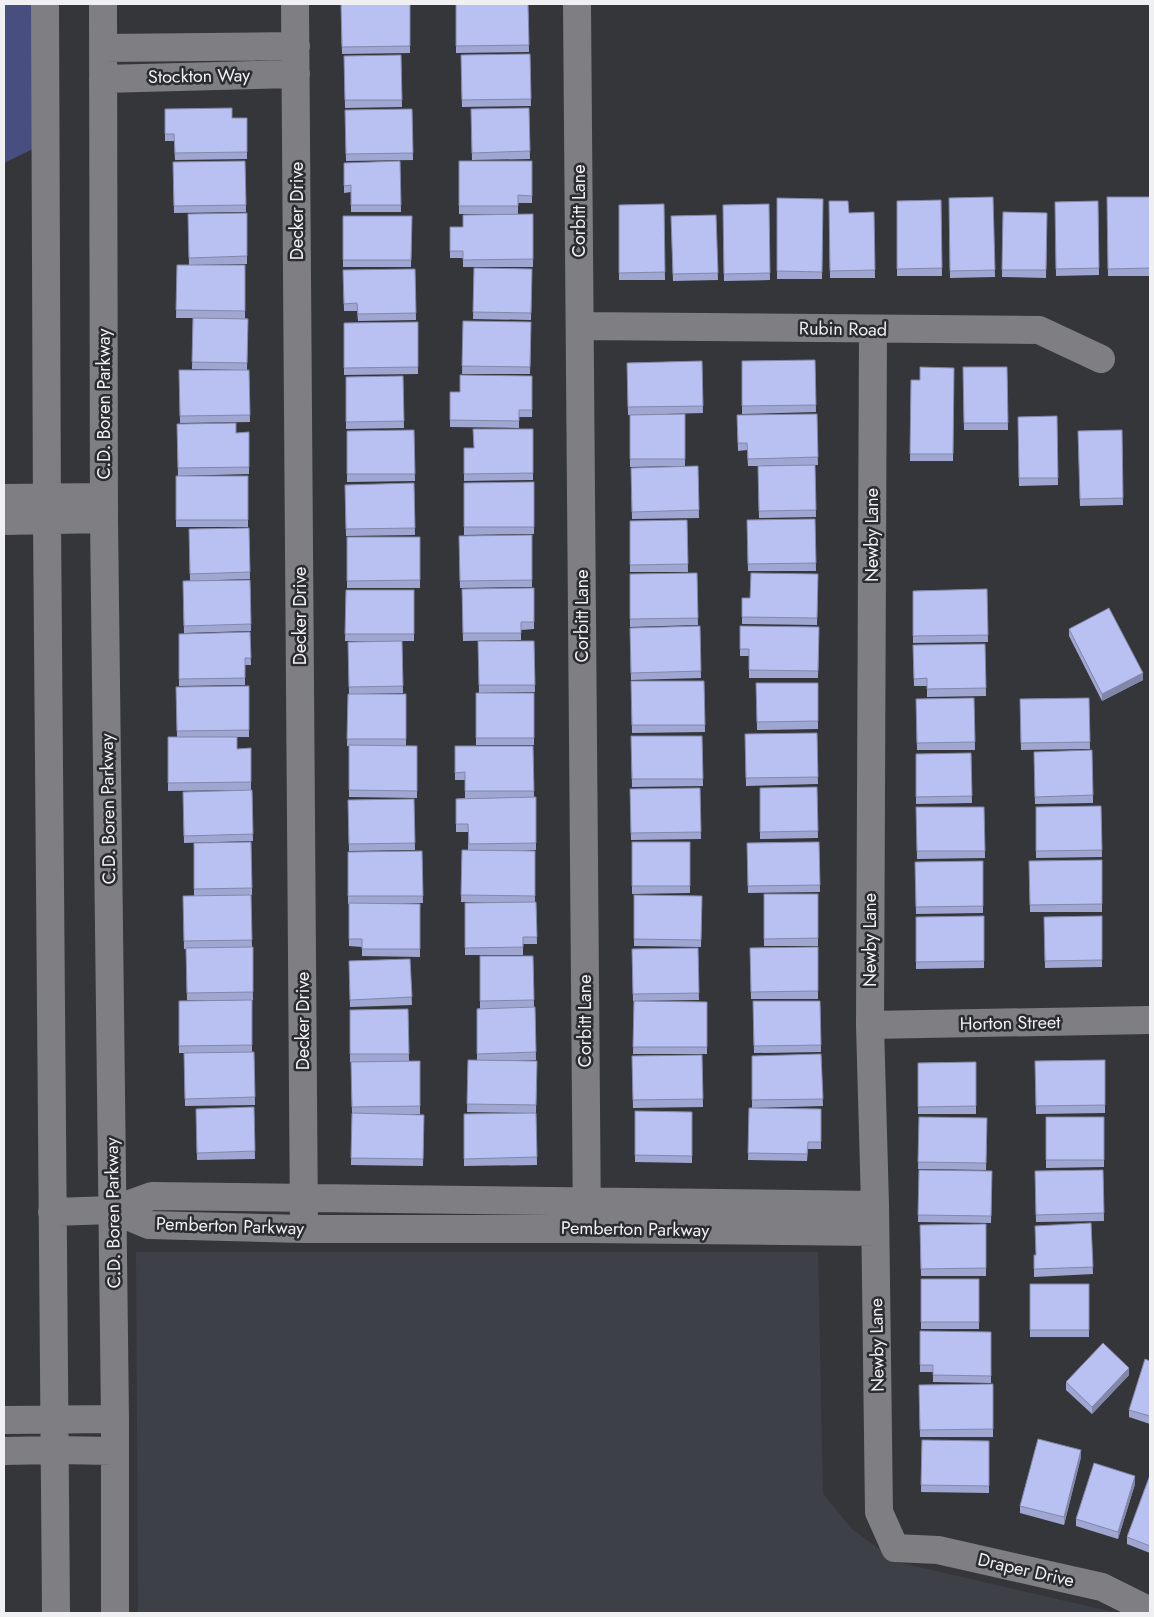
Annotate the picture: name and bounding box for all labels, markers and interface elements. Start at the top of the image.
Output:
street label: Stockton Way [148,62,250,90]
street label: Decker Drive [284,162,310,260]
street label: Corbitt Lane [566,165,592,257]
street label: Rubin Road [799,315,887,343]
street label: C.D. Boren Parkway [91,328,117,479]
street label: Newby Lane [859,488,885,582]
street label: Decker Drive [287,567,313,665]
street label: Corbitt Lane [569,570,595,662]
street label: C.D. Boren Parkway [94,733,122,885]
street label: Newby Lane [857,893,883,987]
street label: Decker Drive [290,972,316,1070]
street label: Corbitt Lane [572,975,598,1067]
street label: Horton Street [959,1009,1061,1037]
street label: C.D. Boren Parkway [99,1137,127,1289]
street label: Pemberton Parkway [155,1210,305,1242]
street label: Pemberton Parkway [561,1215,709,1243]
street label: Newby Lane [863,1298,891,1392]
street label: Draper Drive [975,1546,1077,1594]

